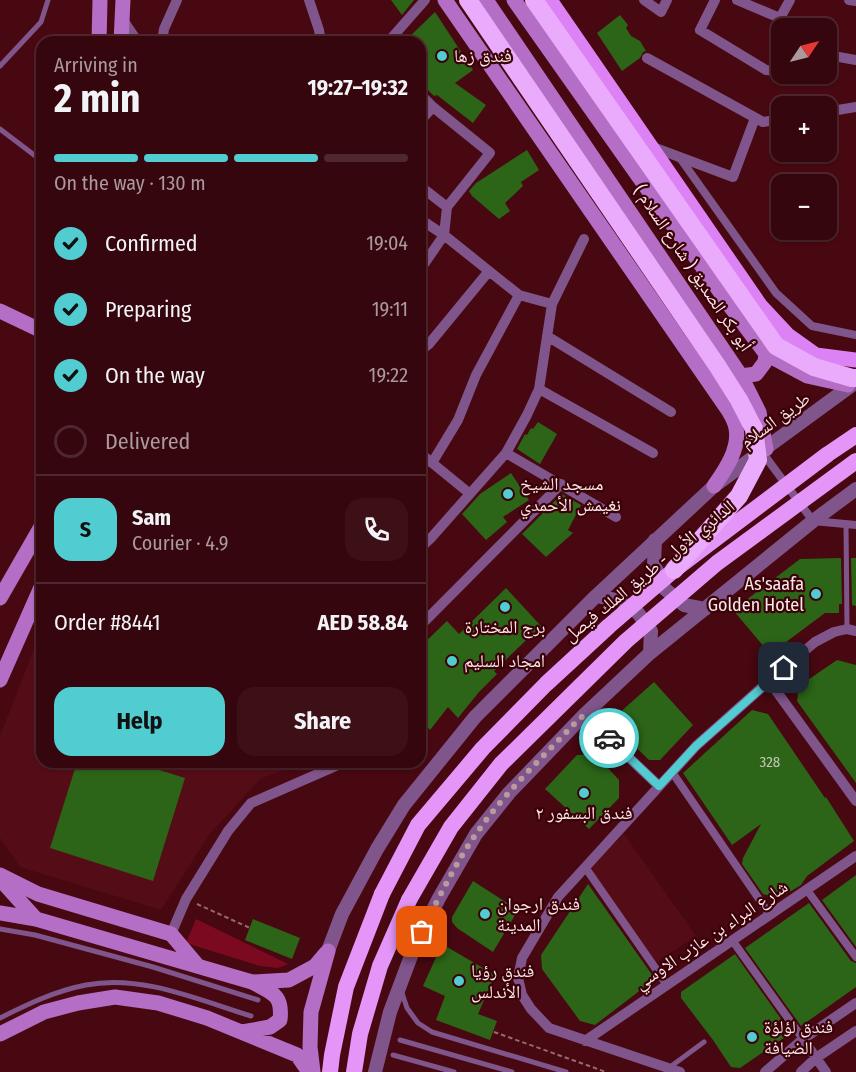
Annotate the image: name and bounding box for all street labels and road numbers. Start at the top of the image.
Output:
street label: ( شارع السلام ) أبو بكر الصديق [628,180,757,356]
street label: طريق السلام [736,387,815,453]
street label: الدائري الأول - طريق الملك فيصل [559,495,741,650]
street label: شارع البراء بن عازب الاوسي [630,876,794,997]

